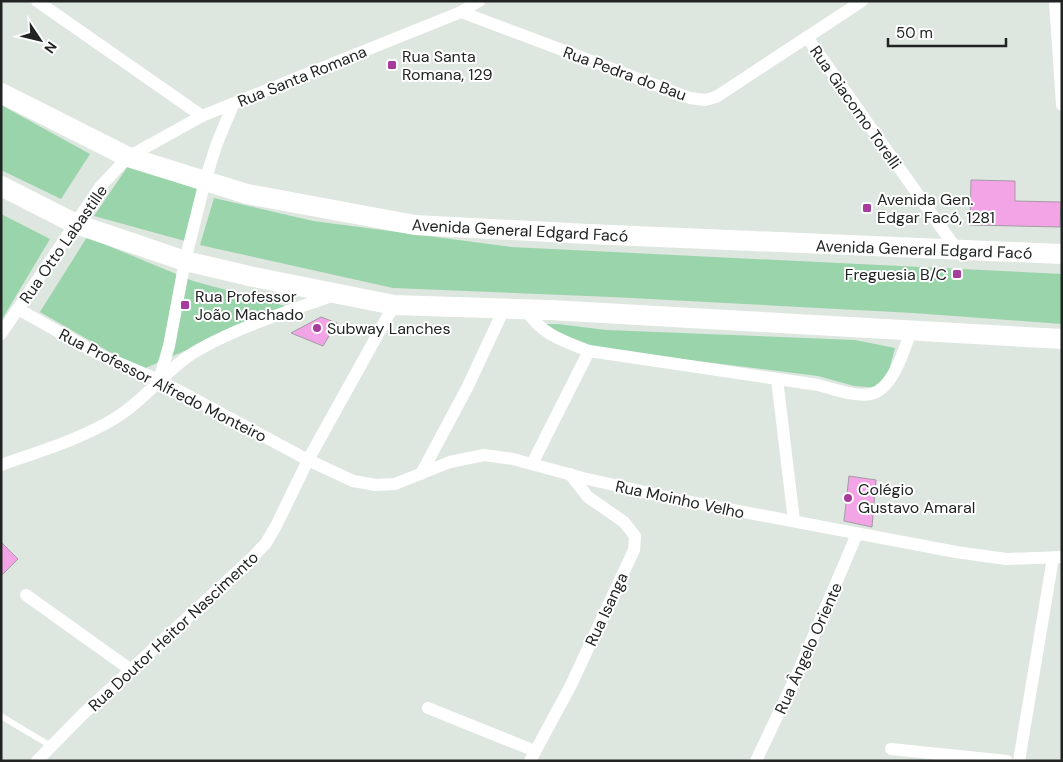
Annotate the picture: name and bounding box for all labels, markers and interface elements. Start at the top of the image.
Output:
north arrow [15,15,65,65]
scale bar [888,15,1006,47]
text: 50 m [896,23,933,43]
text: N [40,38,61,57]
street label: Rua Santa Romana [235,41,370,112]
street label: Rua Pedra do Bau [560,41,689,106]
street label: Rua Giacomo Torelli [805,42,906,173]
place label: Rua Santa Romana, 129 [402,46,493,85]
marker: Rua Santa Romana, 129 [386,59,398,71]
street label: Rua Otto Labastille [15,181,112,308]
place label: Avenida Gen. Edgar Facó, 1281 [877,189,995,228]
marker: Avenida Gen. Edgar Facó, 1281 [861,202,873,214]
street label: Avenida General Edgard Facó [411,214,629,247]
street label: Avenida General Edgard Facó [815,235,1033,264]
place label: Freguesia B/C [845,264,947,285]
marker: Freguesia B/C [951,268,963,280]
place label: Rua Professor João Machado [195,286,304,325]
marker: Rua Professor João Machado [179,299,191,311]
place label: Subway Lanches [327,318,451,339]
marker: Subway Lanches [311,322,323,334]
street label: Rua Professor Alfredo Monteiro [55,324,270,447]
street label: Rua Moinho Velho [613,476,746,523]
place label: Colégio Gustavo Amaral [858,479,975,518]
marker: Colégio Gustavo Amaral [842,492,854,504]
street label: Rua Doutor Heitor Nascimento [84,547,263,716]
street label: Rua Isanga [580,569,633,649]
street label: Rua Ângelo Oriente [770,579,847,717]

